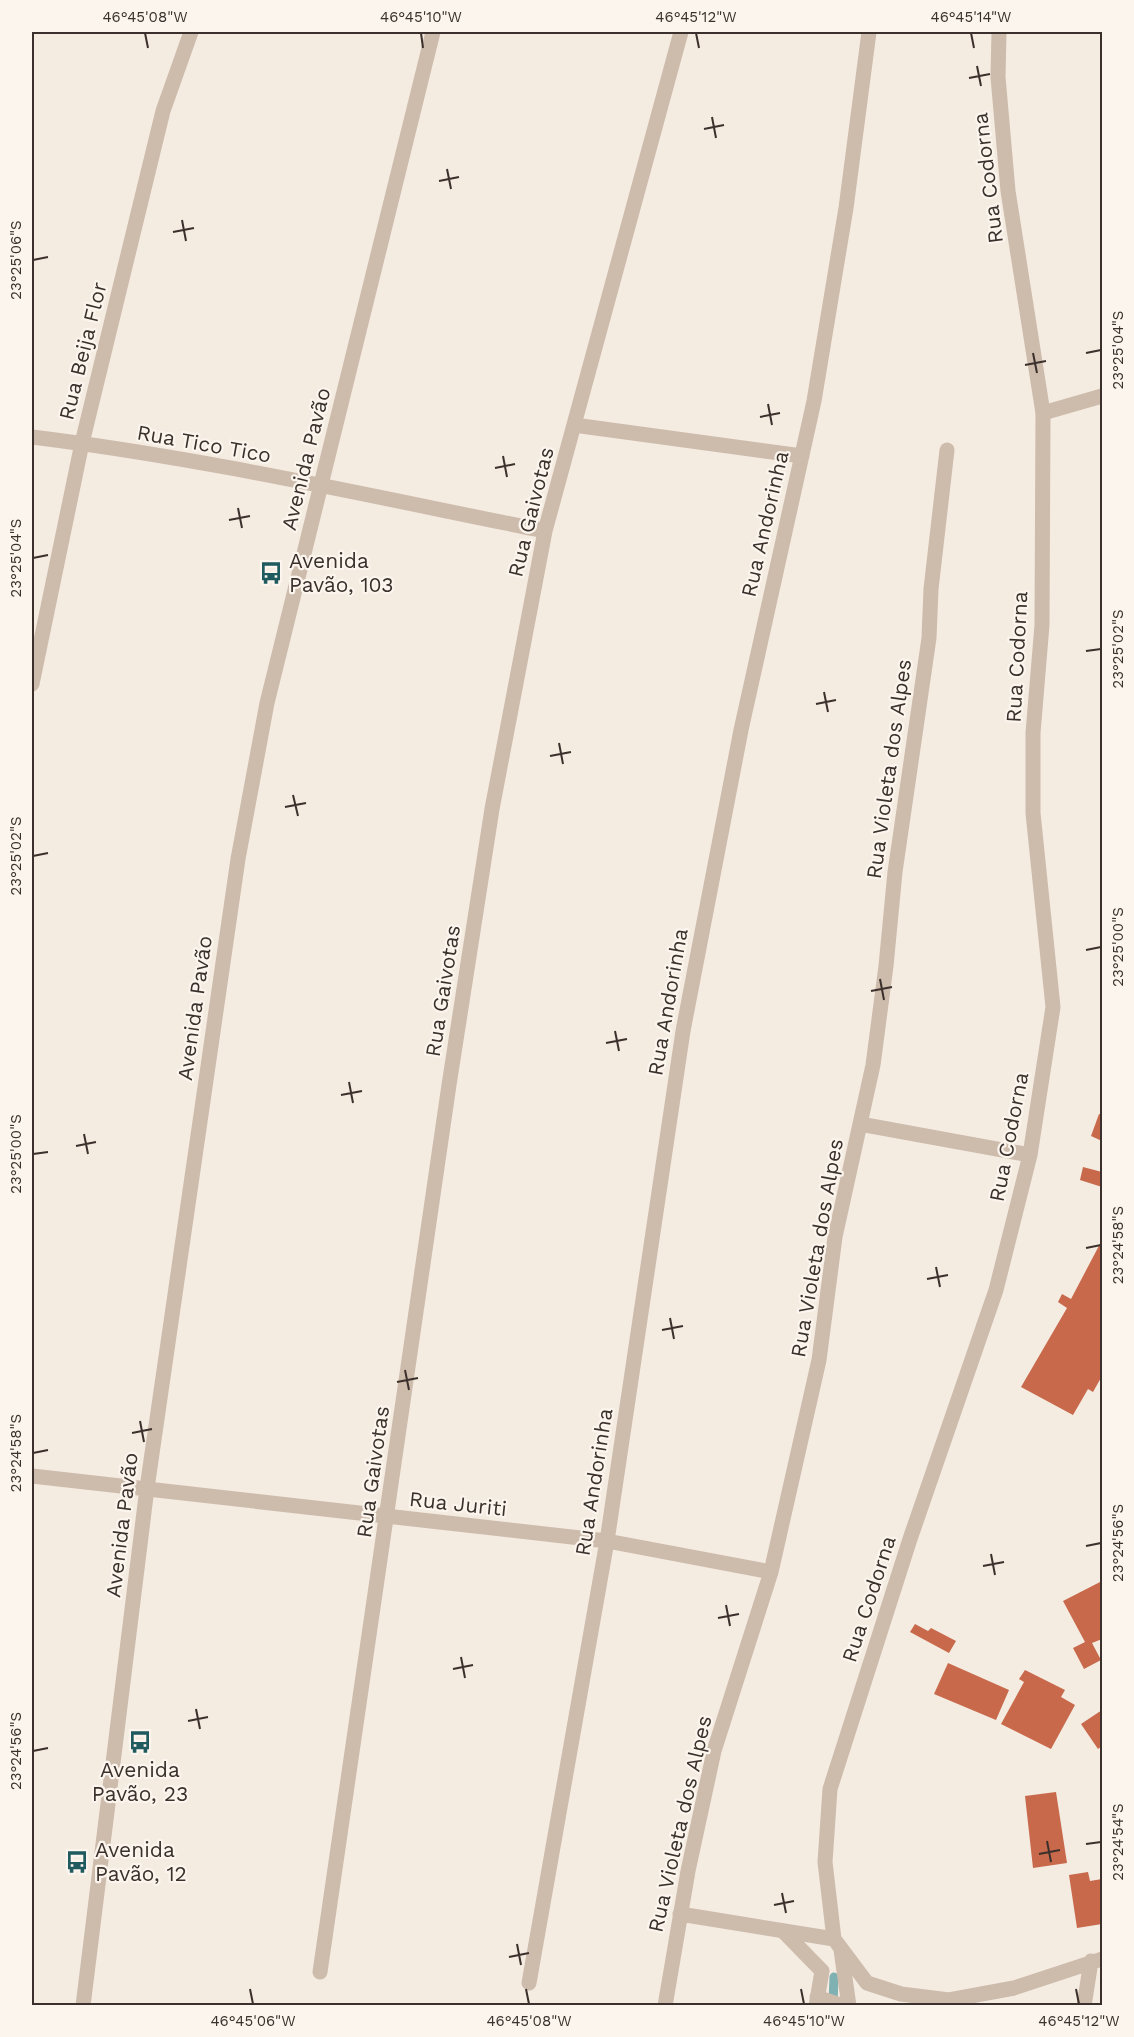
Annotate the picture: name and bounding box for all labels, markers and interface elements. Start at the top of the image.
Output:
text: 46°45'08"W [102,8,188,26]
text: 46°45'10"W [380,8,462,26]
text: 46°45'12"W [655,8,737,26]
text: 46°45'14"W [931,8,1011,26]
street label: Rua Codorna [967,111,1008,245]
text: 23°25'06"S [7,220,25,300]
street label: Rua Beija Flor [53,279,112,422]
text: 23°25'04"S [1109,311,1127,389]
street label: Avenida Pavão [276,385,335,533]
street label: Rua Tico Tico [135,419,273,468]
street label: Rua Gaivotas [502,444,559,579]
street label: Rua Andorinha [736,448,793,599]
text: 23°25'04"S [7,519,25,597]
place label: Avenida Pavão, 103 [289,548,393,597]
bus stop icon: Avenida Pavão, 103 [258,560,284,586]
street label: Rua Codorna [1001,591,1032,723]
text: 23°25'02"S [1109,609,1127,689]
street label: Rua Violeta dos Alpes [861,657,916,880]
text: 23°25'02"S [7,816,25,896]
text: 23°25'00"S [1109,907,1127,987]
street label: Rua Gaivotas [420,923,465,1059]
street label: Rua Andorinha [642,926,693,1077]
street label: Avenida Pavão [172,934,217,1082]
street label: Rua Codorna [984,1070,1033,1204]
text: 23°25'00"S [7,1114,25,1194]
street label: Rua Violeta dos Alpes [785,1137,848,1359]
text: 23°24'58"S [1109,1206,1127,1284]
street label: Rua Gaivotas [351,1404,394,1540]
street label: Rua Andorinha [569,1406,618,1558]
text: 23°24'58"S [7,1414,25,1492]
street label: Avenida Pavão [100,1451,143,1599]
street label: Rua Juriti [408,1486,508,1521]
text: 23°24'56"S [1109,1504,1127,1582]
street label: Rua Codorna [836,1532,901,1665]
text: 23°24'56"S [7,1712,25,1790]
street label: Rua Violeta dos Alpes [642,1713,717,1935]
bus stop icon: Avenida Pavão, 23 [127,1729,153,1755]
place label: Avenida Pavão, 23 [92,1757,188,1806]
text: 23°24'54"S [1109,1803,1127,1881]
place label: Avenida Pavão, 12 [95,1837,187,1886]
bus stop icon: Avenida Pavão, 12 [64,1849,90,1875]
text: 46°45'06"W [210,2012,296,2030]
text: 46°45'08"W [486,2012,572,2030]
text: 46°45'10"W [763,2012,845,2030]
text: 46°45'12"W [1038,2012,1120,2030]

